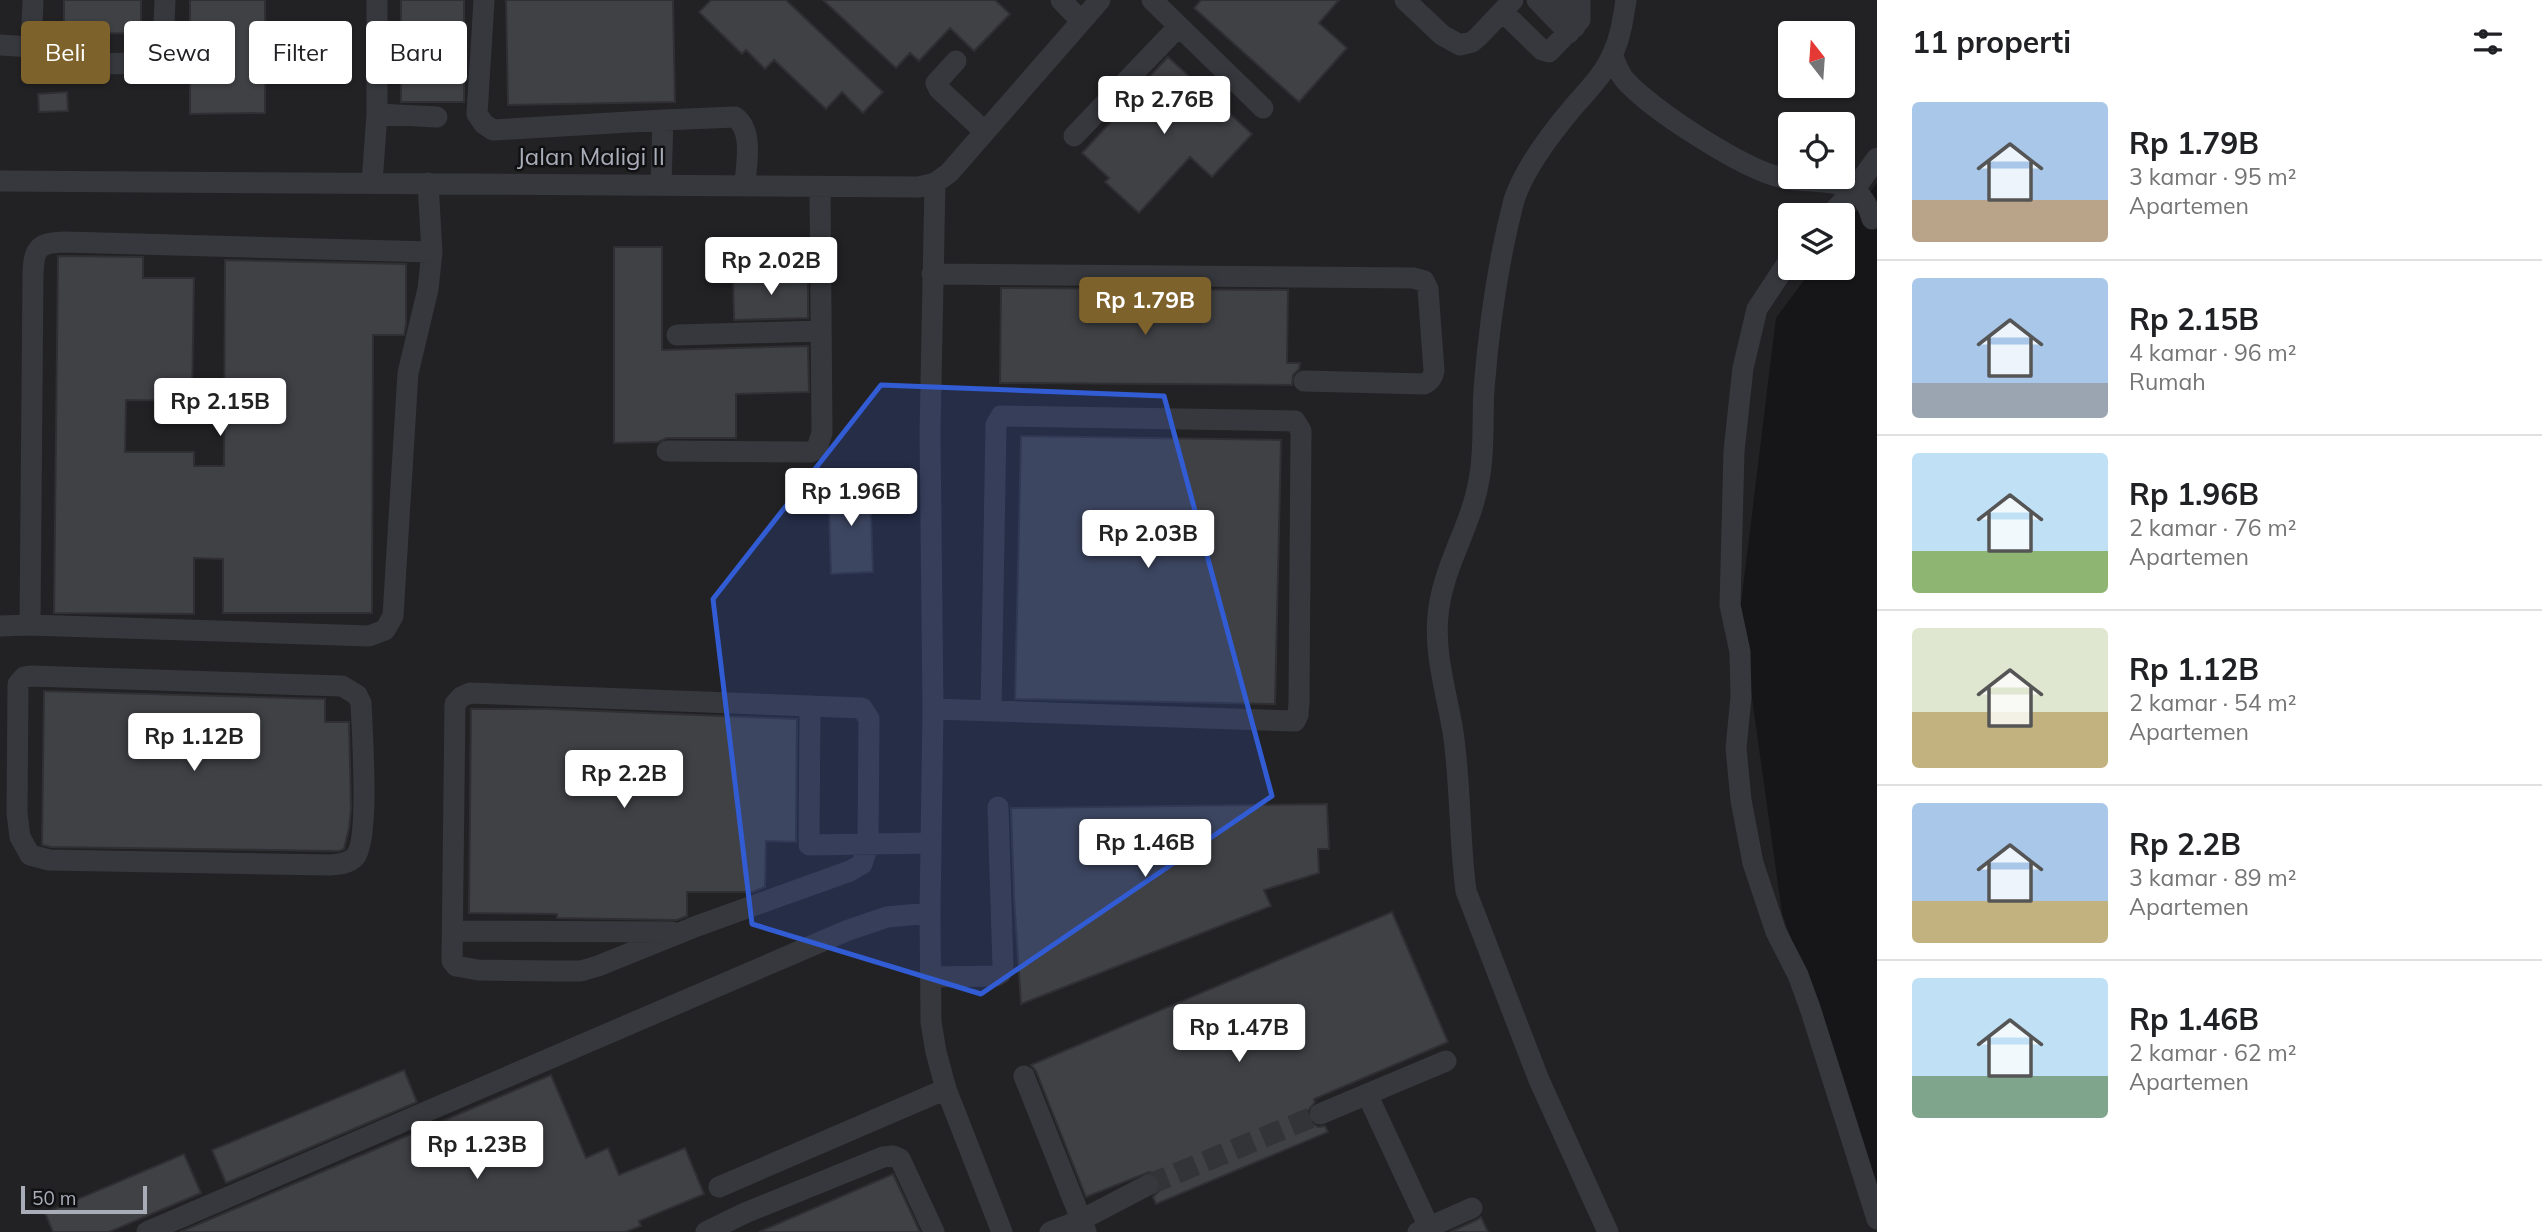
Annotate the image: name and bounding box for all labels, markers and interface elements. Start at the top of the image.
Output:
chip: Beli [21,21,110,84]
chip: Sewa [124,21,235,84]
chip: Filter [249,21,352,84]
chip: Baru [366,21,467,84]
north arrow [1778,21,1855,98]
map controls [1778,21,1855,280]
text: 11 properti [1912,23,2071,61]
icon: filters [2469,23,2507,61]
pin: Rp 2.76B [1092,76,1236,136]
text: Rp 2.76B [1114,84,1214,113]
button: locate [1778,112,1855,189]
text: Rp 1.79B [2129,124,2259,162]
icon: home [1968,130,2052,214]
street label: Jalan Maligi II [517,141,665,171]
text: 3 kamar · 95 m² [2129,162,2297,191]
text: Apartemen [2129,191,2249,220]
button: layers [1778,203,1855,280]
pin: Rp 2.02B [699,238,843,297]
text: Rp 2.02B [721,245,821,274]
pin: Rp 1.79B [1073,278,1217,337]
text: Rp 1.79B [1095,285,1195,314]
text: Rp 2.15B [2129,300,2259,338]
icon: home [1968,306,2052,390]
text: 4 kamar · 96 m² [2129,338,2297,367]
text: Rumah [2129,367,2206,396]
pin: Rp 2.15B [148,378,292,438]
text: Rp 2.15B [170,386,270,415]
pin: Rp 1.96B [779,468,923,528]
text: Rp 1.96B [2129,475,2259,513]
text: Rp 1.96B [801,476,901,505]
icon: home [1968,481,2052,565]
pin: Rp 2.03B [1076,510,1220,570]
text: 2 kamar · 76 m² [2129,513,2297,542]
text: Rp 2.03B [1098,518,1198,547]
text: Apartemen [2129,542,2249,571]
text: Rp 1.12B [2129,650,2259,688]
icon: home [1968,656,2052,740]
text: 2 kamar · 54 m² [2129,688,2297,717]
pin: Rp 1.12B [122,714,266,773]
text: Apartemen [2129,717,2249,746]
text: Rp 1.12B [144,721,244,750]
pin: Rp 2.2B [559,750,689,810]
text: Rp 2.2B [581,758,667,787]
pin: Rp 1.46B [1073,820,1217,879]
text: Rp 2.2B [2129,825,2241,863]
text: Rp 1.46B [1095,827,1195,856]
icon: home [1968,831,2052,915]
text: 3 kamar · 89 m² [2129,863,2297,892]
text: Apartemen [2129,892,2249,921]
text: Rp 1.46B [2129,1000,2259,1038]
pin: Rp 1.47B [1167,1004,1311,1064]
icon: home [1968,1006,2052,1090]
text: Rp 1.47B [1189,1012,1289,1041]
text: 2 kamar · 62 m² [2129,1038,2297,1067]
text: Apartemen [2129,1067,2249,1096]
pin: Rp 1.23B [405,1122,549,1181]
text: Rp 1.23B [427,1129,527,1158]
scale bar [21,1183,147,1215]
text: 50 m [32,1186,76,1210]

